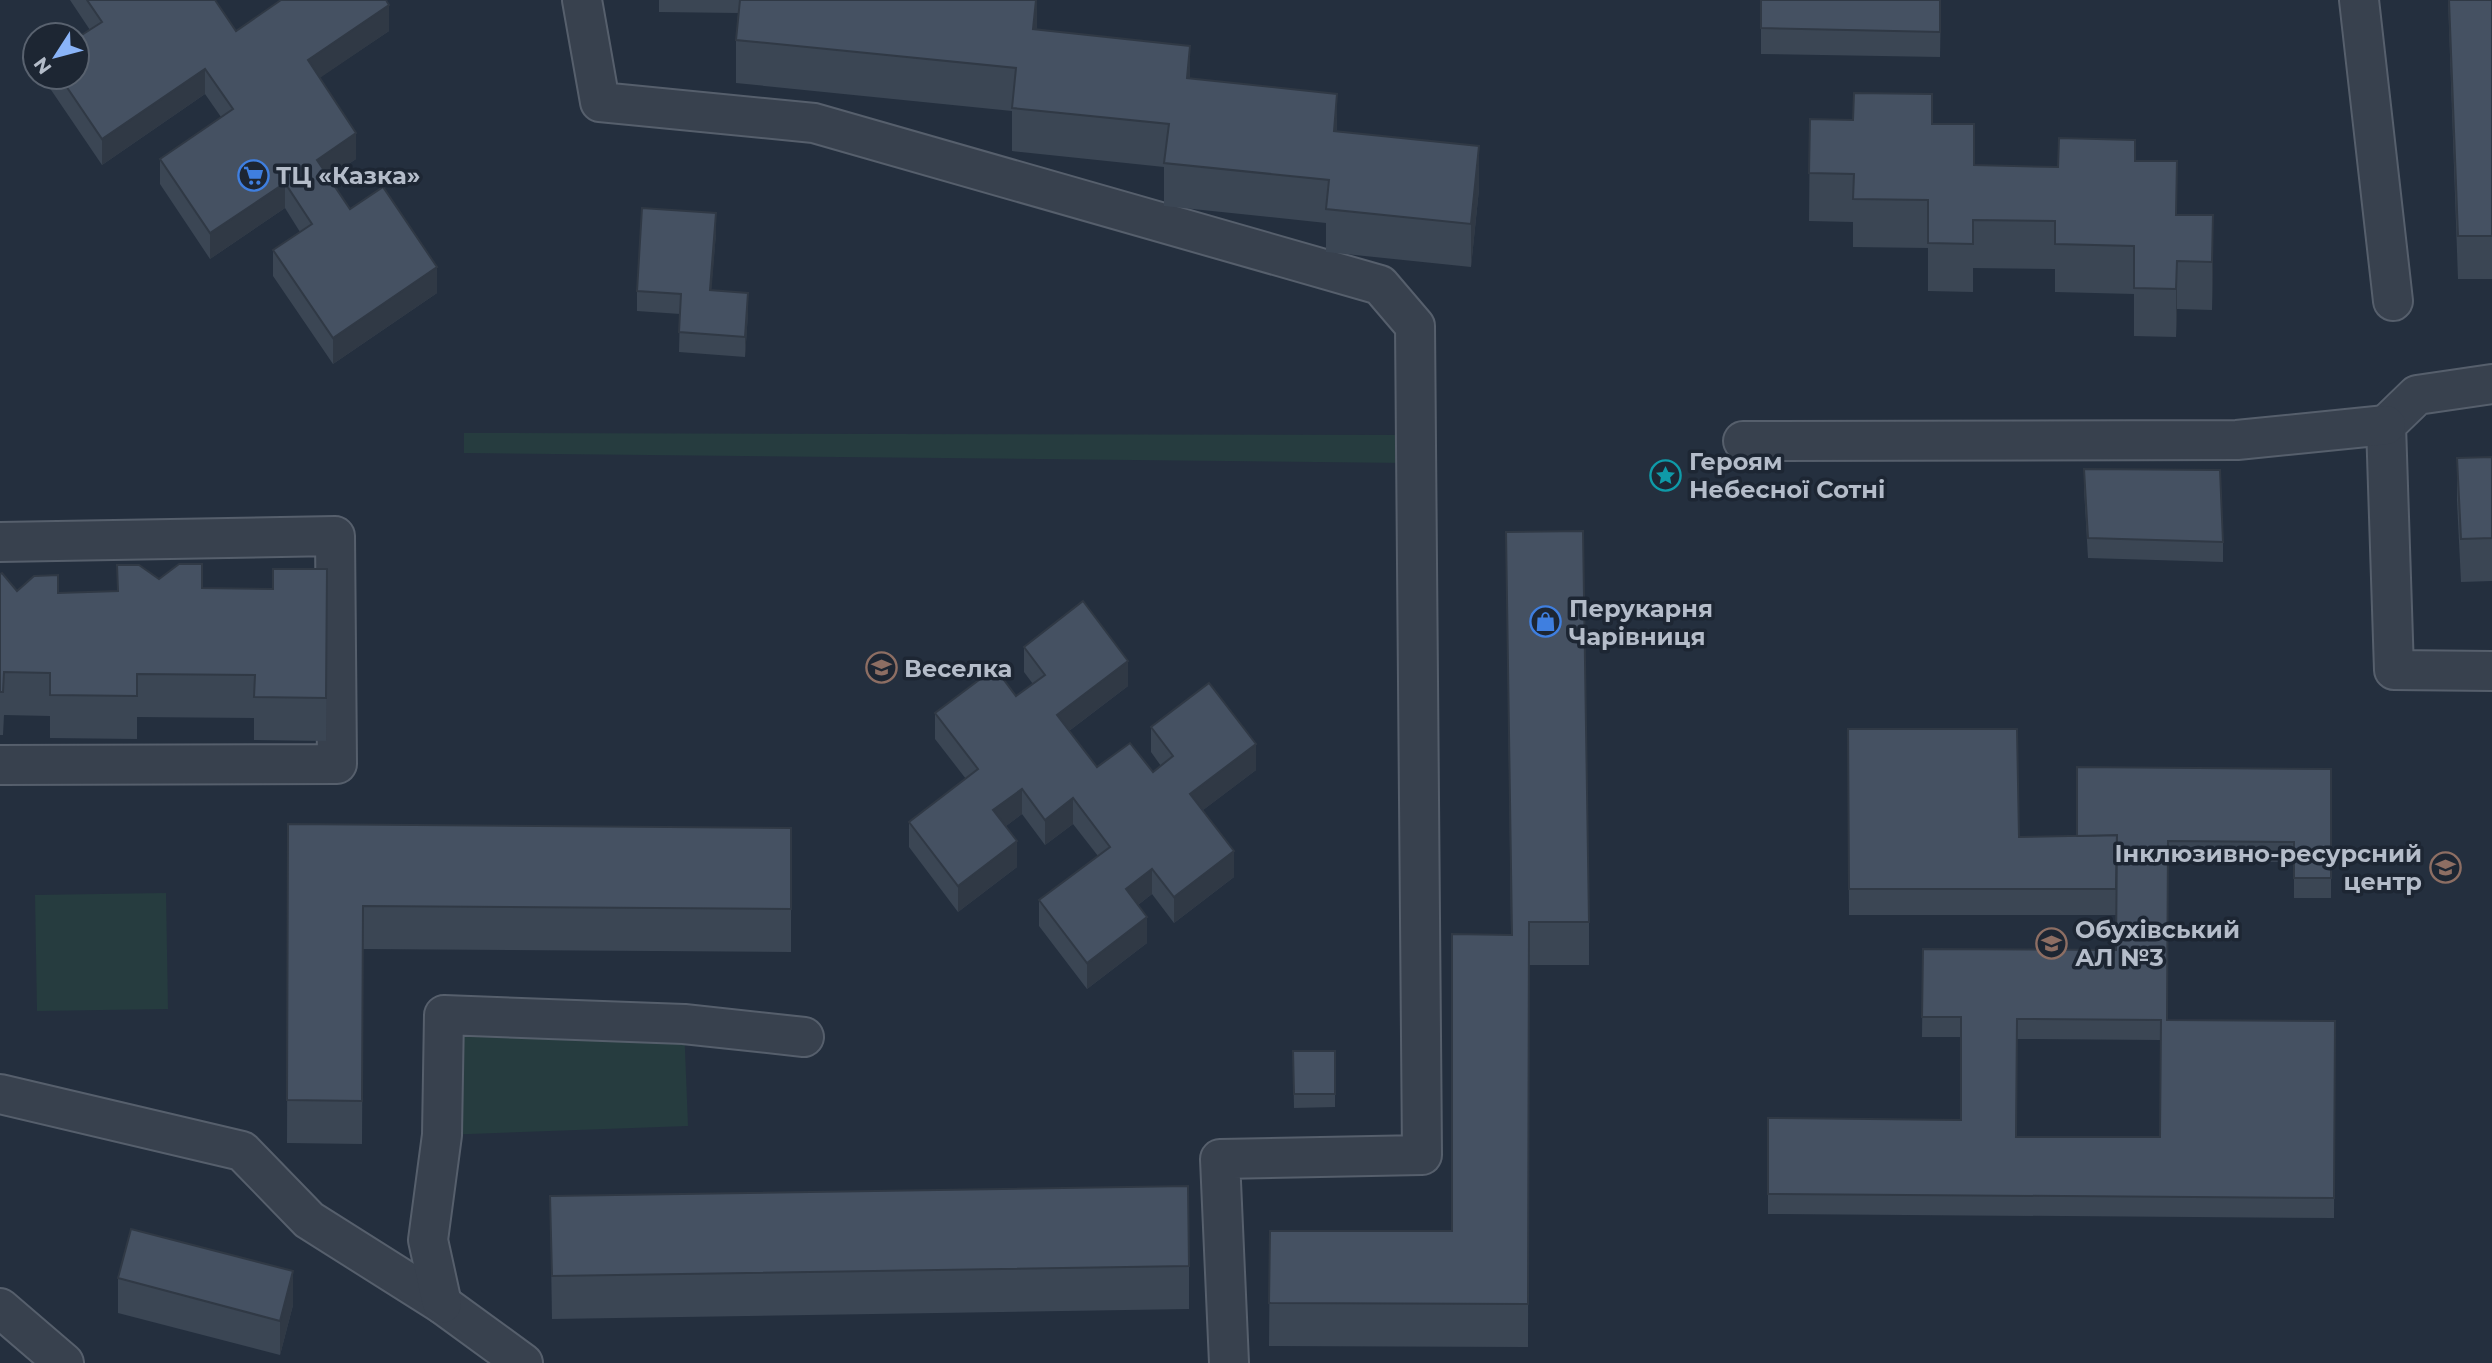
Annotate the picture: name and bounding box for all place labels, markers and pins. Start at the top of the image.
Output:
supermarket icon: ТЦ «Казка» [236,158,270,192]
place label: ТЦ «Казка» [276,161,420,190]
place label: Героям Небесної Сотні [1689,447,1885,504]
place icon: Героям Небесної Сотні [1649,458,1683,492]
place label: Перукарня Чарівниця [1569,594,1713,651]
shop icon: Перукарня Чарівниця [1529,605,1563,639]
school or university icon: Веселка [864,651,898,685]
place label: Веселка [904,654,1012,683]
place label: Інклюзивно-ресурсний центр [2114,839,2422,896]
school or university icon: Інклюзивно-ресурсний центр [2428,850,2462,884]
place label: Обухівський АЛ №3 [2075,915,2240,972]
school or university icon: Обухівський АЛ №3 [2035,926,2069,960]

